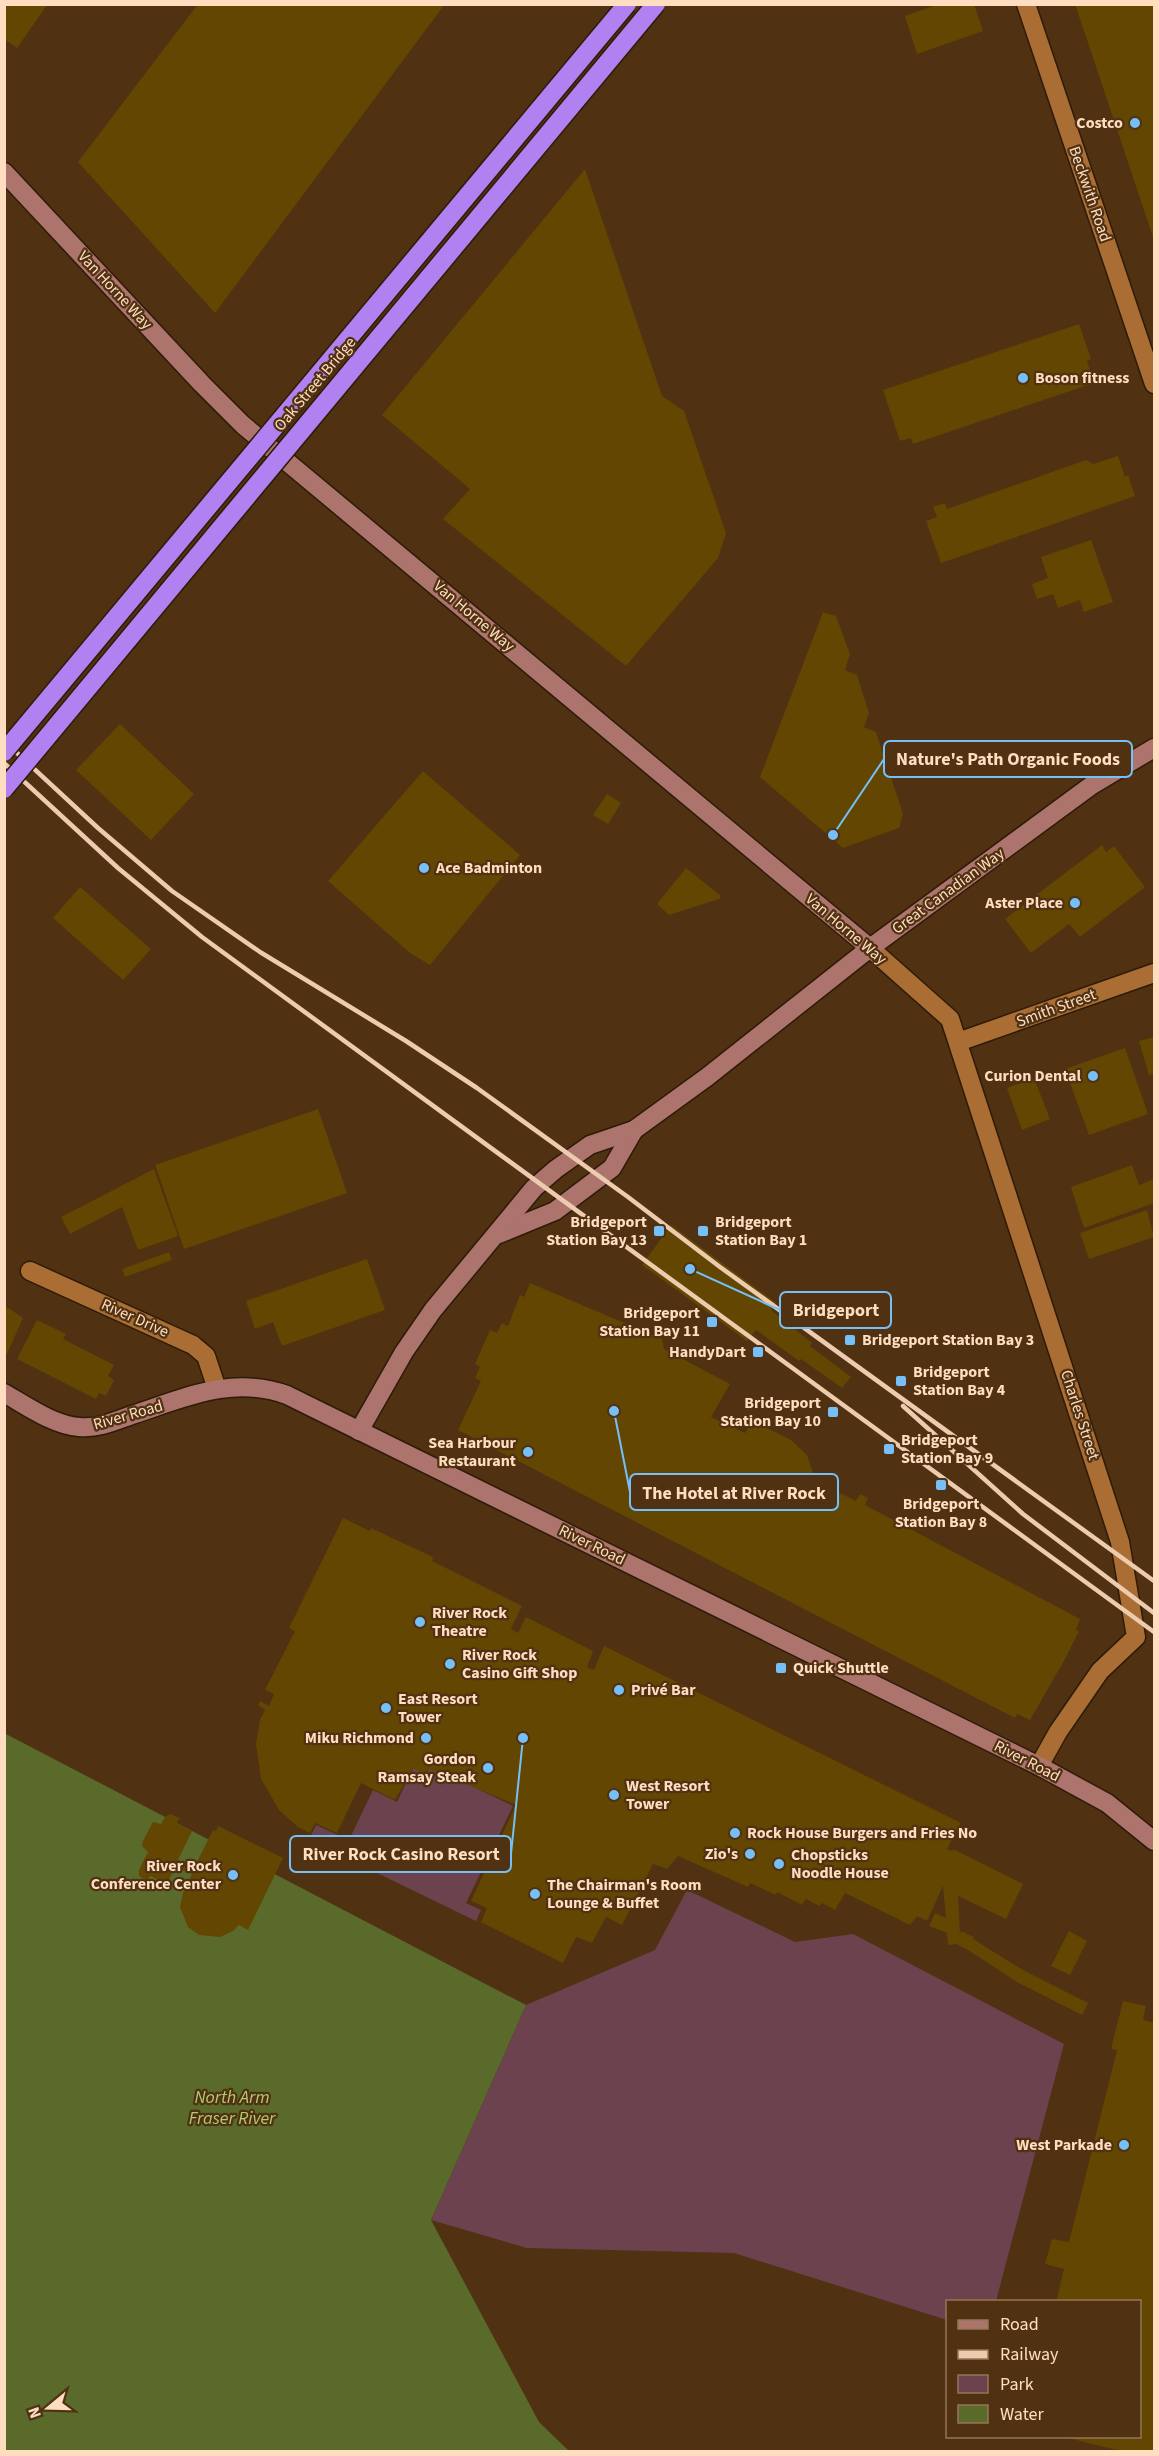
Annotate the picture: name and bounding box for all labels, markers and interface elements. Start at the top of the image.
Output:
place label: Costco [1076,112,1123,134]
marker: Costco [1128,116,1142,130]
street label: Beckwith Road [1063,143,1117,245]
street label: Van Horne Way [73,246,158,335]
street label: Oak Street Bridge [269,332,361,436]
place label: Boson fitness [1035,367,1129,389]
marker: Boson fitness [1016,371,1030,385]
street label: Van Horne Way [429,575,520,657]
callout: Nature's Path Organic Foods [884,741,1132,777]
text: Nature's Path Organic Foods [896,747,1120,772]
street label: Great Canadian Way [887,842,1009,939]
place label: Ace Badminton [435,857,542,879]
marker: Ace Badminton [417,861,431,875]
street label: Van Horne Way [801,888,892,970]
place label: Aster Place [984,892,1063,914]
marker: Aster Place [1068,896,1082,910]
street label: Smith Street [1013,983,1099,1033]
place label: Curion Dental [984,1065,1081,1087]
marker: Curion Dental [1086,1069,1100,1083]
place label: Bridgeport Station Bay 13 [546,1211,647,1251]
place label: Bridgeport Station Bay 1 [715,1211,807,1251]
marker: Bridgeport Station Bay 13 [652,1224,666,1238]
marker: Bridgeport Station Bay 1 [696,1224,710,1238]
callout: Bridgeport [780,1292,891,1328]
street label: River Drive [98,1293,172,1343]
text: Bridgeport [793,1298,879,1323]
place label: Bridgeport Station Bay 11 [599,1302,700,1342]
marker: Bridgeport Station Bay 11 [705,1315,719,1329]
place label: Bridgeport Station Bay 3 [862,1329,1034,1351]
marker: Bridgeport Station Bay 3 [843,1333,857,1347]
place label: HandyDart [669,1341,746,1363]
marker: HandyDart [751,1345,765,1359]
place label: Bridgeport Station Bay 4 [913,1361,1006,1401]
street label: Charles Street [1055,1367,1105,1463]
marker: Bridgeport Station Bay 4 [894,1374,908,1388]
place label: Bridgeport Station Bay 10 [720,1392,821,1432]
street label: River Road [91,1395,165,1435]
marker: Bridgeport Station Bay 10 [826,1405,840,1419]
place label: Bridgeport Station Bay 9 [901,1429,993,1469]
place label: Sea Harbour Restaurant [428,1432,517,1472]
marker: Bridgeport Station Bay 9 [882,1442,896,1456]
marker: Sea Harbour Restaurant [521,1445,535,1459]
callout: The Hotel at River Rock [630,1474,838,1510]
marker: Bridgeport Station Bay 8 [934,1478,948,1492]
text: The Hotel at River Rock [642,1481,826,1506]
place label: Bridgeport Station Bay 8 [895,1493,987,1533]
street label: River Road [555,1519,629,1571]
place label: River Rock Theatre [432,1602,507,1642]
marker: River Rock Theatre [413,1615,427,1629]
place label: River Rock Casino Gift Shop [462,1644,577,1684]
marker: River Rock Casino Gift Shop [443,1657,457,1671]
place label: Quick Shuttle [793,1657,889,1679]
marker: Quick Shuttle [774,1661,788,1675]
place label: Privé Bar [631,1679,696,1701]
marker: Privé Bar [612,1683,626,1697]
place label: East Resort Tower [398,1688,478,1728]
marker: East Resort Tower [379,1701,393,1715]
place label: Miku Richmond [305,1727,414,1749]
marker: Miku Richmond [419,1731,433,1745]
street label: River Road [990,1735,1064,1787]
place label: Gordon Ramsay Steak [378,1748,476,1788]
marker: Gordon Ramsay Steak [481,1761,495,1775]
place label: West Resort Tower [626,1775,710,1815]
marker: West Resort Tower [607,1788,621,1802]
place label: Rock House Burgers and Fries No [747,1822,977,1844]
marker: Rock House Burgers and Fries No [728,1826,742,1840]
callout: River Rock Casino Resort [290,1836,511,1872]
text: River Rock Casino Resort [302,1842,500,1867]
place label: Zio's [705,1843,738,1865]
place label: Chopsticks Noodle House [791,1844,889,1884]
marker: Zio's [743,1847,757,1861]
place label: River Rock Conference Center [91,1855,222,1895]
marker: Chopsticks Noodle House [772,1857,786,1871]
marker: River Rock Conference Center [226,1868,240,1882]
place label: The Chairman's Room Lounge & Buffet [547,1874,701,1914]
marker: The Chairman's Room Lounge & Buffet [528,1887,542,1901]
water label: North Arm Fraser River [189,2085,276,2131]
place label: West Parkade [1016,2134,1112,2156]
marker: West Parkade [1117,2138,1131,2152]
legend [946,2300,1141,2438]
text: Road [1000,2312,1039,2337]
text: Railway [1000,2342,1059,2367]
text: Park [1000,2372,1034,2397]
north arrow [18,2378,78,2438]
text: Water [1000,2402,1044,2427]
text: N [23,2404,47,2421]

